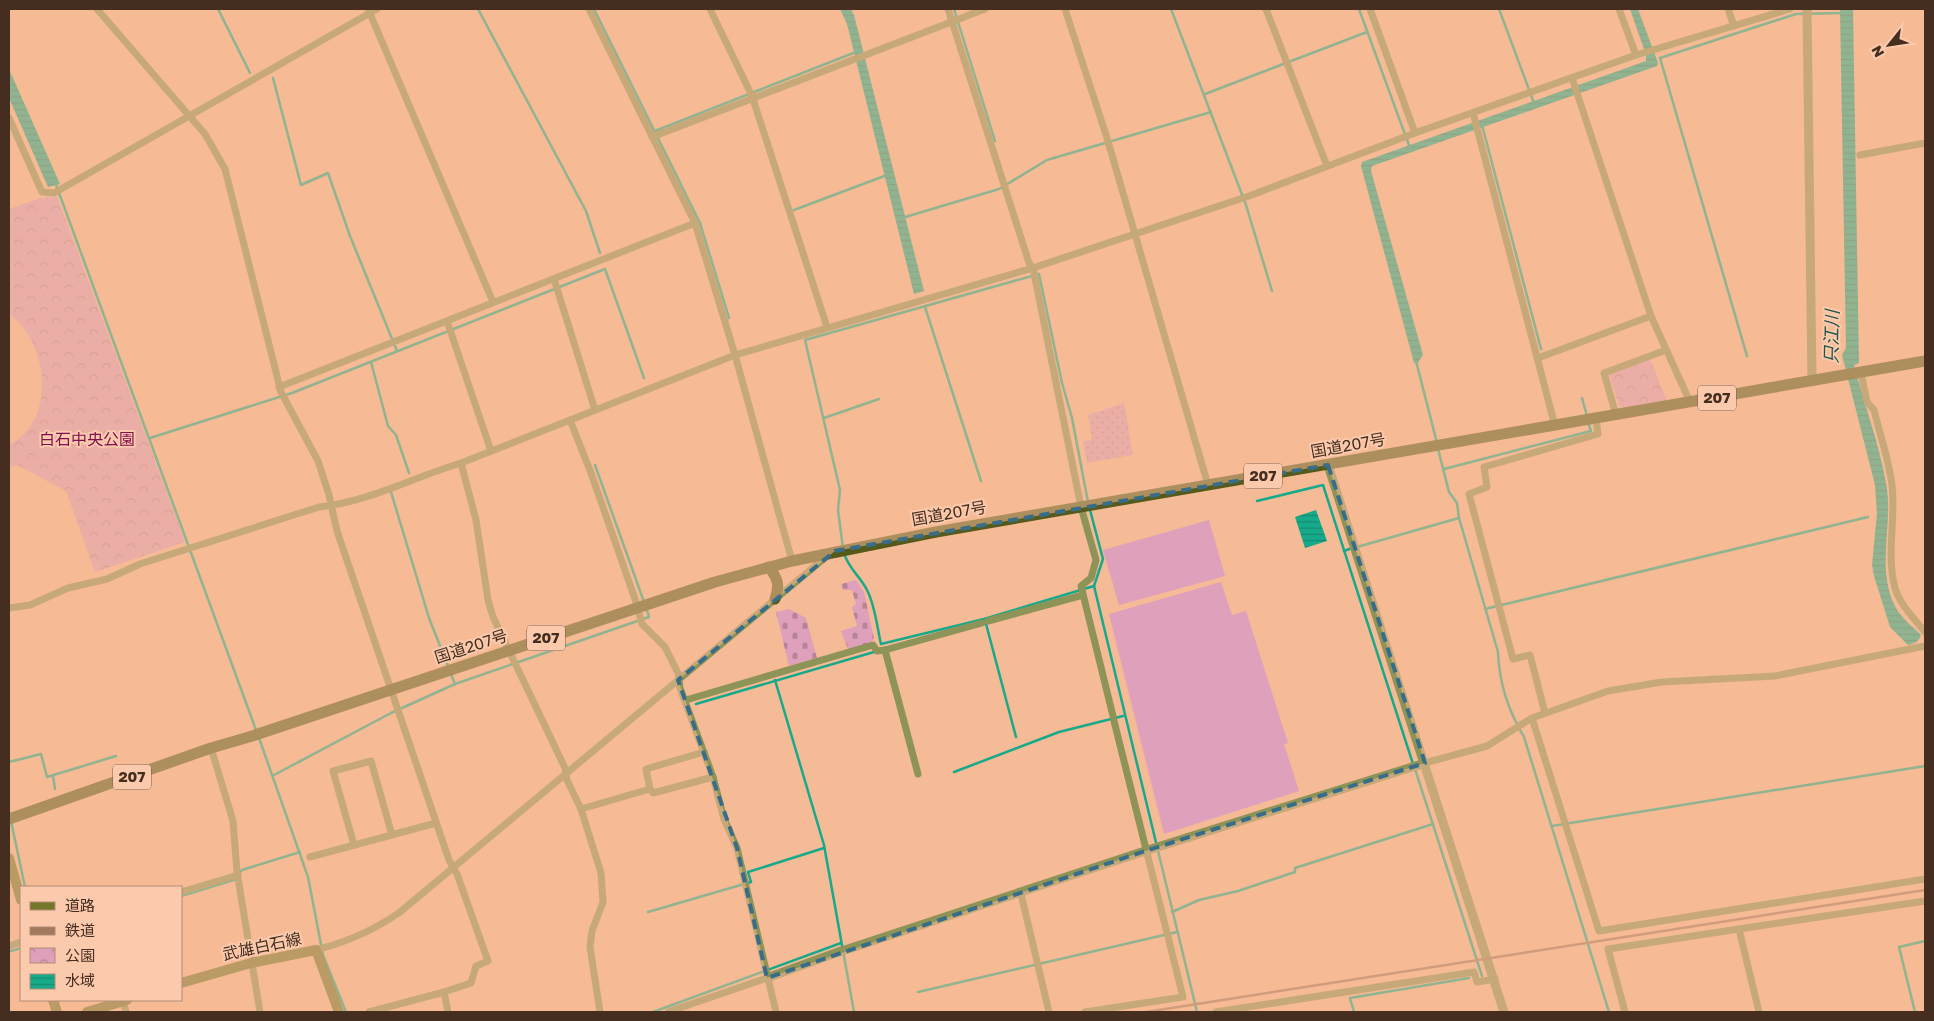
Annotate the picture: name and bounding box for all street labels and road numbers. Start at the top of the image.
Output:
road number: 207 [1698,386,1736,410]
street label: 国道207号 [1309,429,1387,461]
road number: 207 [1244,464,1282,488]
street label: 国道207号 [910,497,988,529]
street label: 国道207号 [432,625,510,667]
road number: 207 [527,626,565,650]
road number: 207 [113,764,151,790]
street label: 武雄白石線 [221,928,303,964]

